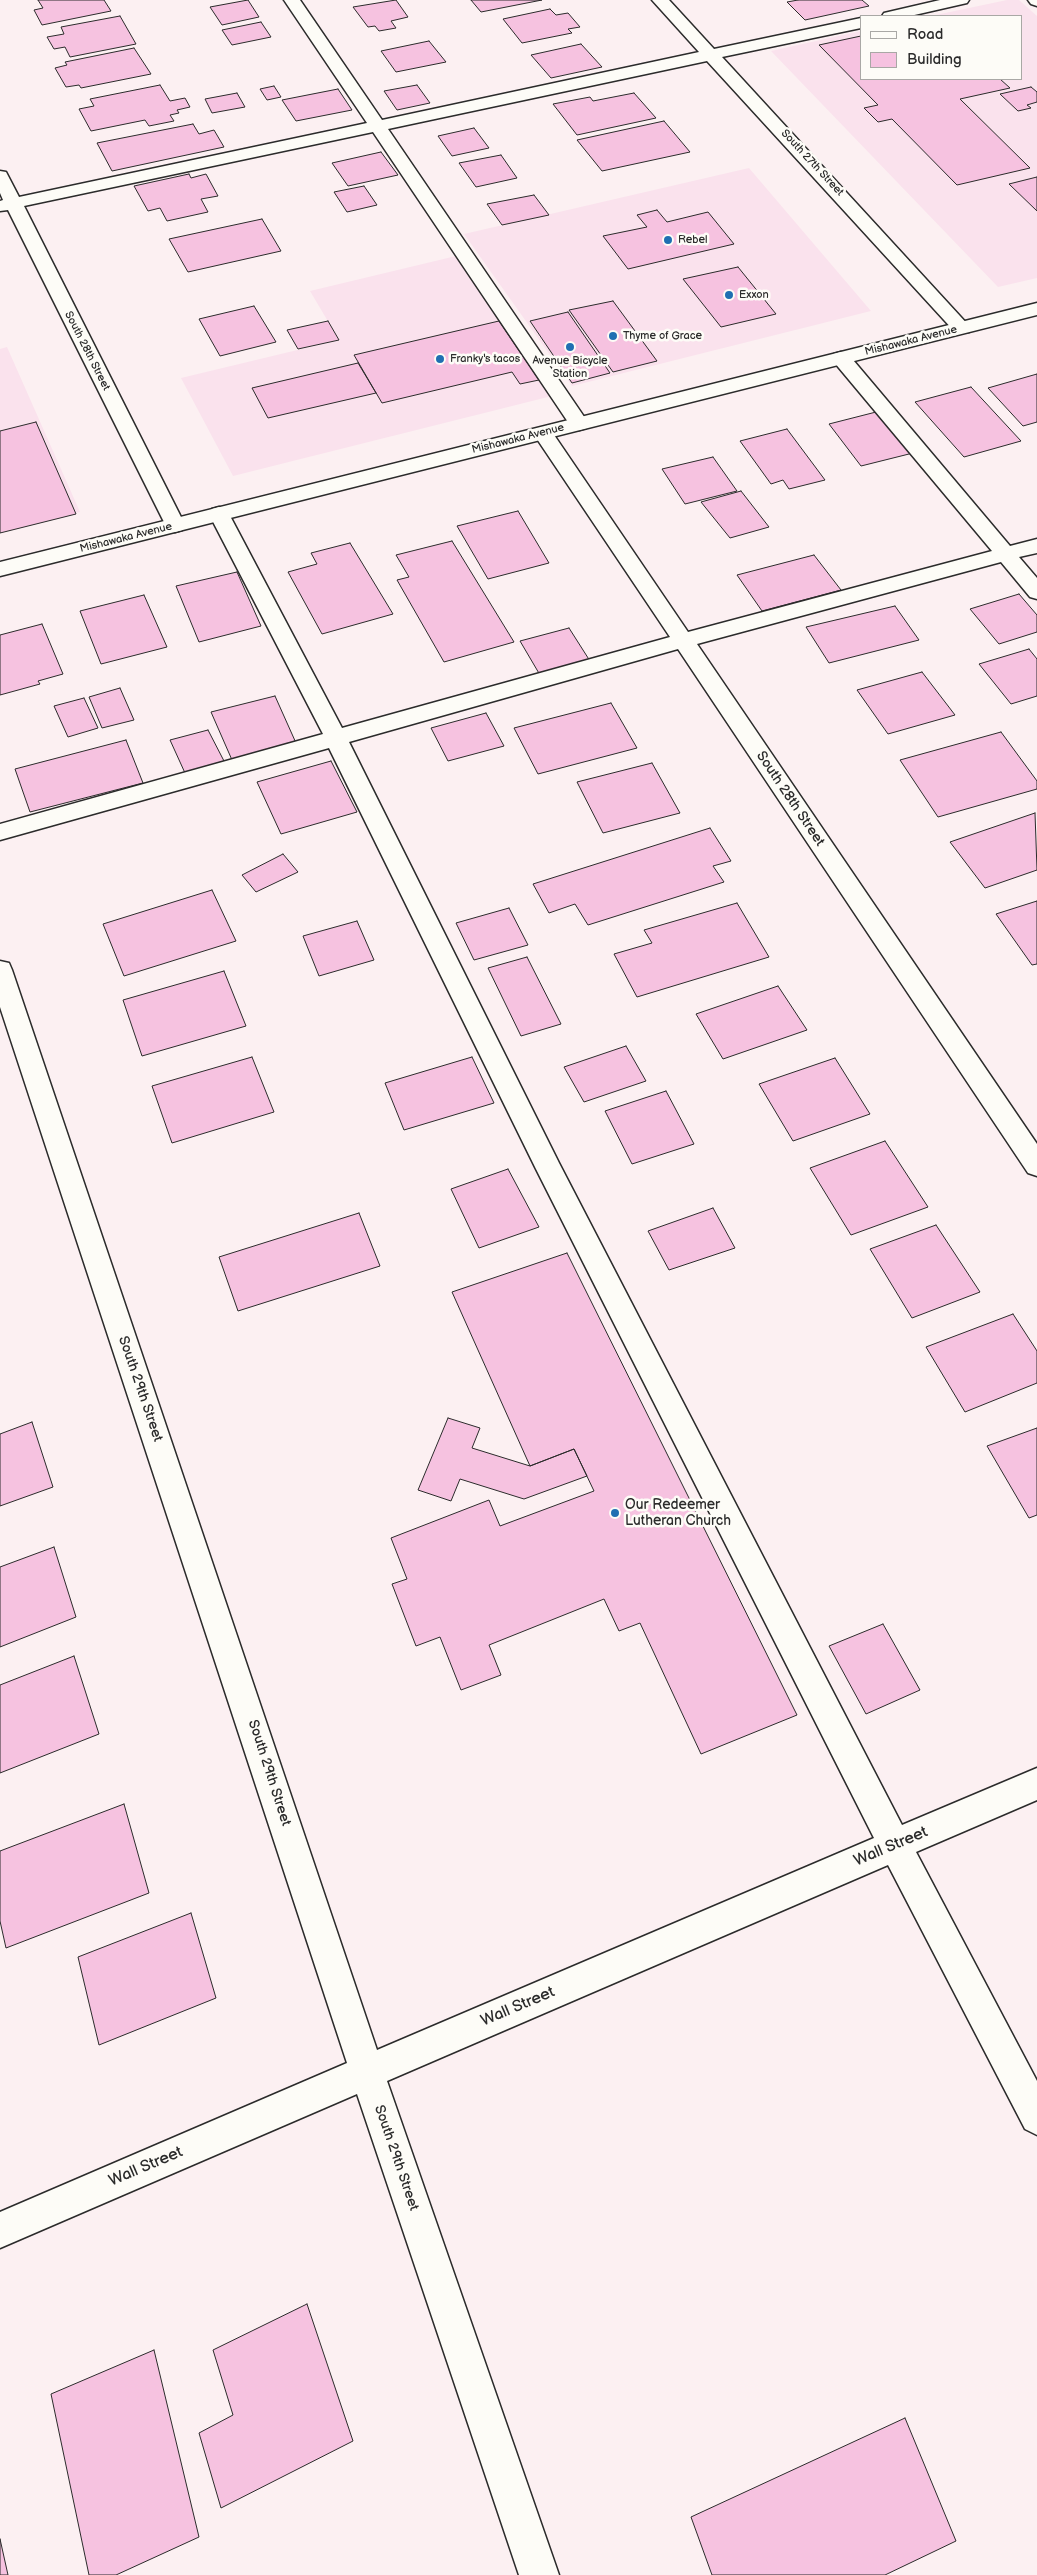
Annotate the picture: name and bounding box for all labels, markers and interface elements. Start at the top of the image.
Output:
legend [860,15,1022,80]
text: Road [907,25,943,44]
text: Building [907,50,962,69]
street label: South 27th Street [778,127,846,199]
place label: Rebel [678,233,708,247]
marker: Rebel [662,234,674,246]
place label: Exxon [739,288,769,302]
marker: Exxon [723,289,735,301]
street label: South 28th Street [61,309,113,393]
street label: Mishawaka Avenue [863,323,959,359]
place label: Thyme of Grace [623,329,702,343]
marker: Thyme of Grace [607,330,619,342]
marker: Avenue Bicycle Station [564,341,576,353]
place label: Franky's tacos [450,352,520,366]
marker: Franky's tacos [434,353,446,365]
place label: Avenue Bicycle Station [532,354,608,380]
street label: Mishawaka Avenue [470,421,566,457]
street label: Mishawaka Avenue [78,520,174,556]
street label: South 28th Street [752,748,828,850]
street label: South 29th Street [114,1334,166,1444]
place label: Our Redeemer Lutheran Church [625,1497,731,1530]
marker: Our Redeemer Lutheran Church [609,1507,621,1519]
street label: South 29th Street [244,1718,294,1828]
street label: Wall Street [851,1823,931,1871]
street label: Wall Street [478,1983,558,2031]
street label: South 29th Street [370,2103,422,2213]
street label: Wall Street [106,2143,186,2191]

